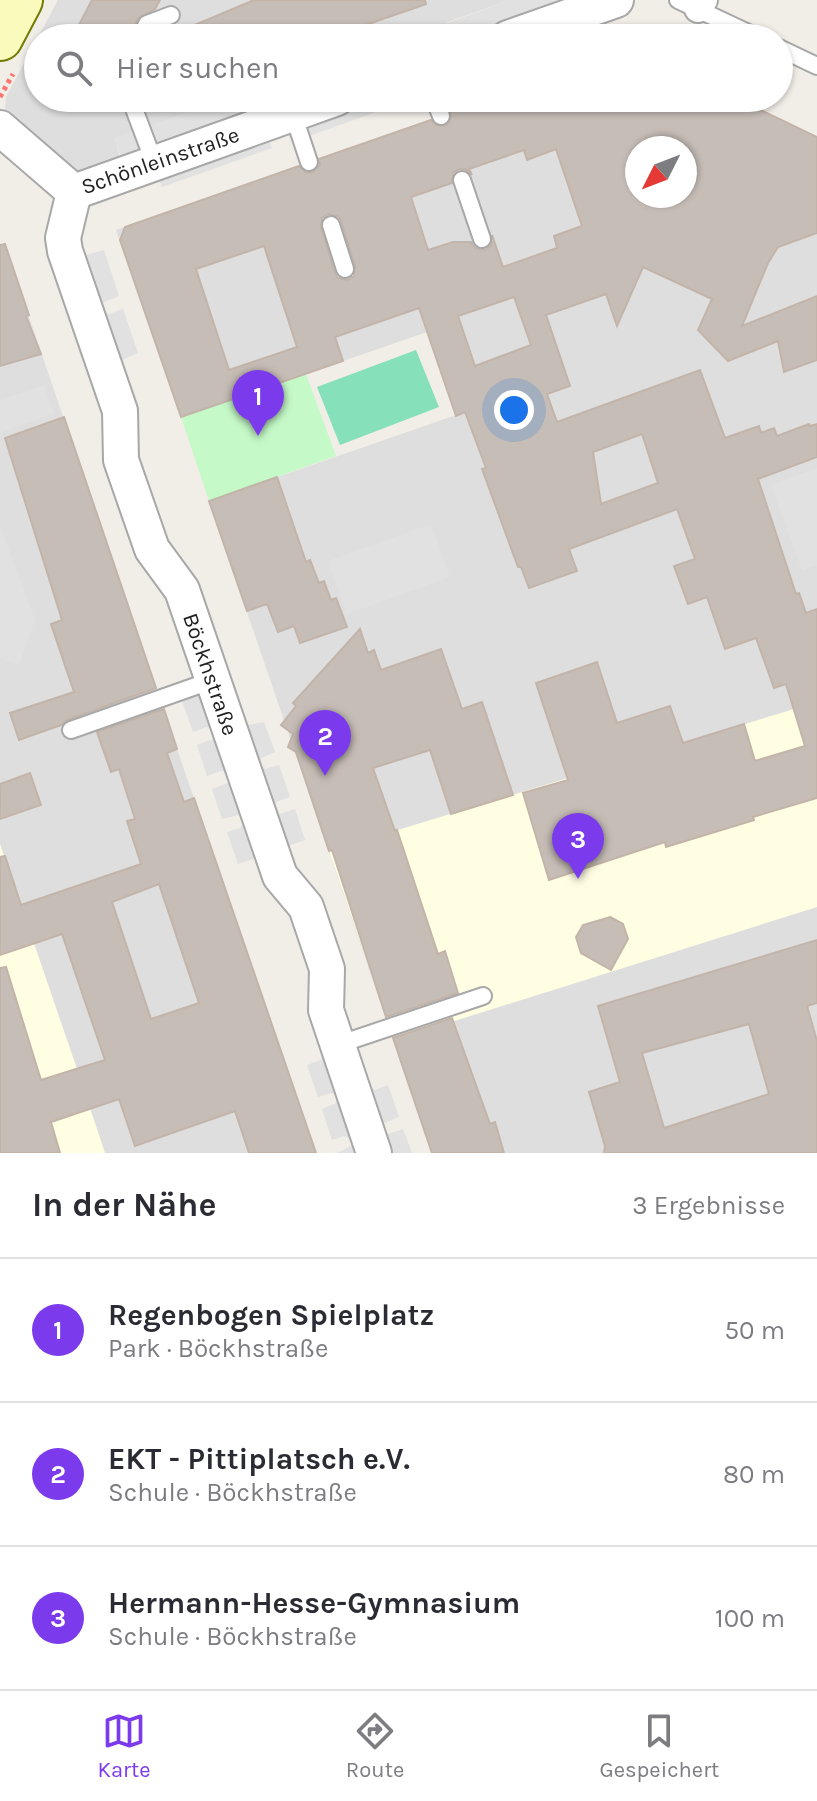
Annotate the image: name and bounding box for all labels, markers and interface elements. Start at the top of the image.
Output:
search box [24,24,793,112]
icon: search [52,46,96,90]
text: Hier suchen [116,50,279,86]
street label: Schönleinstraße [78,122,243,200]
north arrow [625,136,697,208]
pin: 1 [232,370,284,436]
your location [494,390,534,430]
street label: Böckhstraße [177,610,243,739]
pin: 2 [299,710,351,776]
pin: 3 [552,813,604,879]
text: In der Nähe [32,1185,216,1225]
text: 3 Ergebnisse [632,1190,785,1221]
text: Regenbogen Spielplatz [108,1297,434,1333]
text: 1 [53,1315,63,1346]
text: 50 m [724,1315,785,1346]
text: Park · Böckhstraße [108,1333,328,1364]
text: EKT - Pittiplatsch e.V. [108,1441,410,1477]
text: 2 [50,1459,66,1490]
text: 80 m [723,1459,785,1490]
text: Schule · Böckhstraße [108,1477,357,1508]
text: Hermann-Hesse-Gymnasium [108,1585,520,1621]
text: 3 [50,1603,66,1634]
text: 100 m [715,1603,785,1634]
text: Schule · Böckhstraße [108,1621,357,1652]
tab: Karte [98,1709,151,1783]
tab: Route [346,1709,404,1783]
tab: Gespeichert [599,1709,719,1783]

